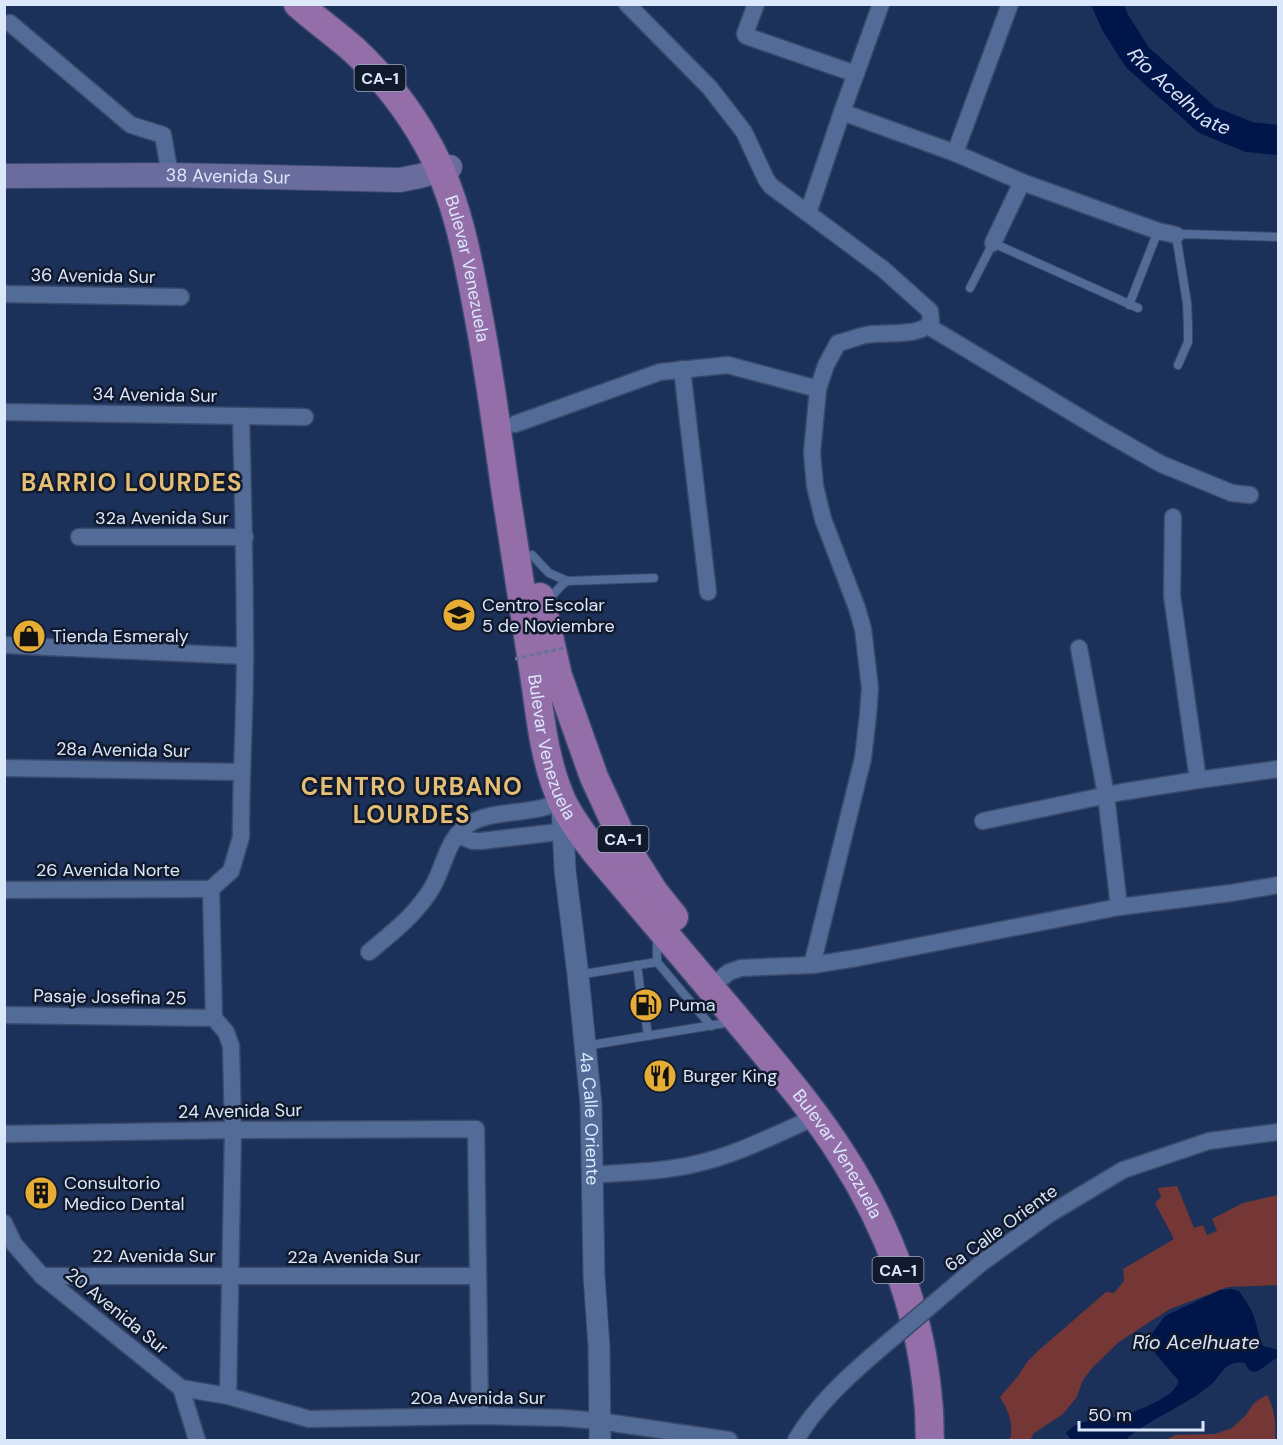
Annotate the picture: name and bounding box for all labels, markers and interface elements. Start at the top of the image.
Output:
water label: Río Acelhuate [1121,43,1234,141]
road number: CA-1 [354,65,406,91]
street label: 38 Avenida Sur [165,163,291,190]
street label: Bulevar Venezuela [439,192,495,344]
street label: 36 Avenida Sur [30,263,156,289]
street label: 34 Avenida Sur [93,382,218,408]
district label: BARRIO LOURDES [21,467,243,498]
street label: 32a Avenida Sur [95,506,229,530]
place label: Centro Escolar 5 de Noviembre [482,593,615,638]
school or university icon: Centro Escolar 5 de Noviembre [441,597,477,633]
shop icon: Tienda Esmeraly [11,618,47,654]
place label: Tienda Esmeraly [52,624,189,648]
street label: Bulevar Venezuela [522,673,582,824]
street label: 28a Avenida Sur [56,737,190,763]
district label: CENTRO URBANO LOURDES [301,771,523,830]
road number: CA-1 [598,826,648,852]
street label: 26 Avenida Norte [36,858,180,882]
street label: Pasaje Josefina 25 [33,984,187,1010]
fuel station icon: Puma [628,987,664,1023]
place label: Puma [669,993,716,1017]
street label: 4a Calle Oriente [574,1051,604,1186]
restaurant icon: Burger King [642,1058,678,1094]
place label: Burger King [683,1064,777,1088]
street label: Bulevar Venezuela [787,1084,888,1223]
street label: 24 Avenida Sur [178,1098,303,1124]
place label: Consultorio Medico Dental [64,1171,185,1216]
building icon: Consultorio Medico Dental [23,1175,59,1211]
street label: 6a Calle Oriente [940,1179,1062,1277]
street label: 22 Avenida Sur [92,1244,216,1268]
street label: 22a Avenida Sur [287,1245,421,1269]
road number: CA-1 [872,1257,924,1283]
street label: 20 Avenida Sur [61,1262,174,1360]
water label: Río Acelhuate [1132,1329,1260,1355]
street label: 20a Avenida Sur [410,1386,546,1410]
scale bar [1079,1394,1204,1432]
text: 50 m [1088,1403,1132,1427]

